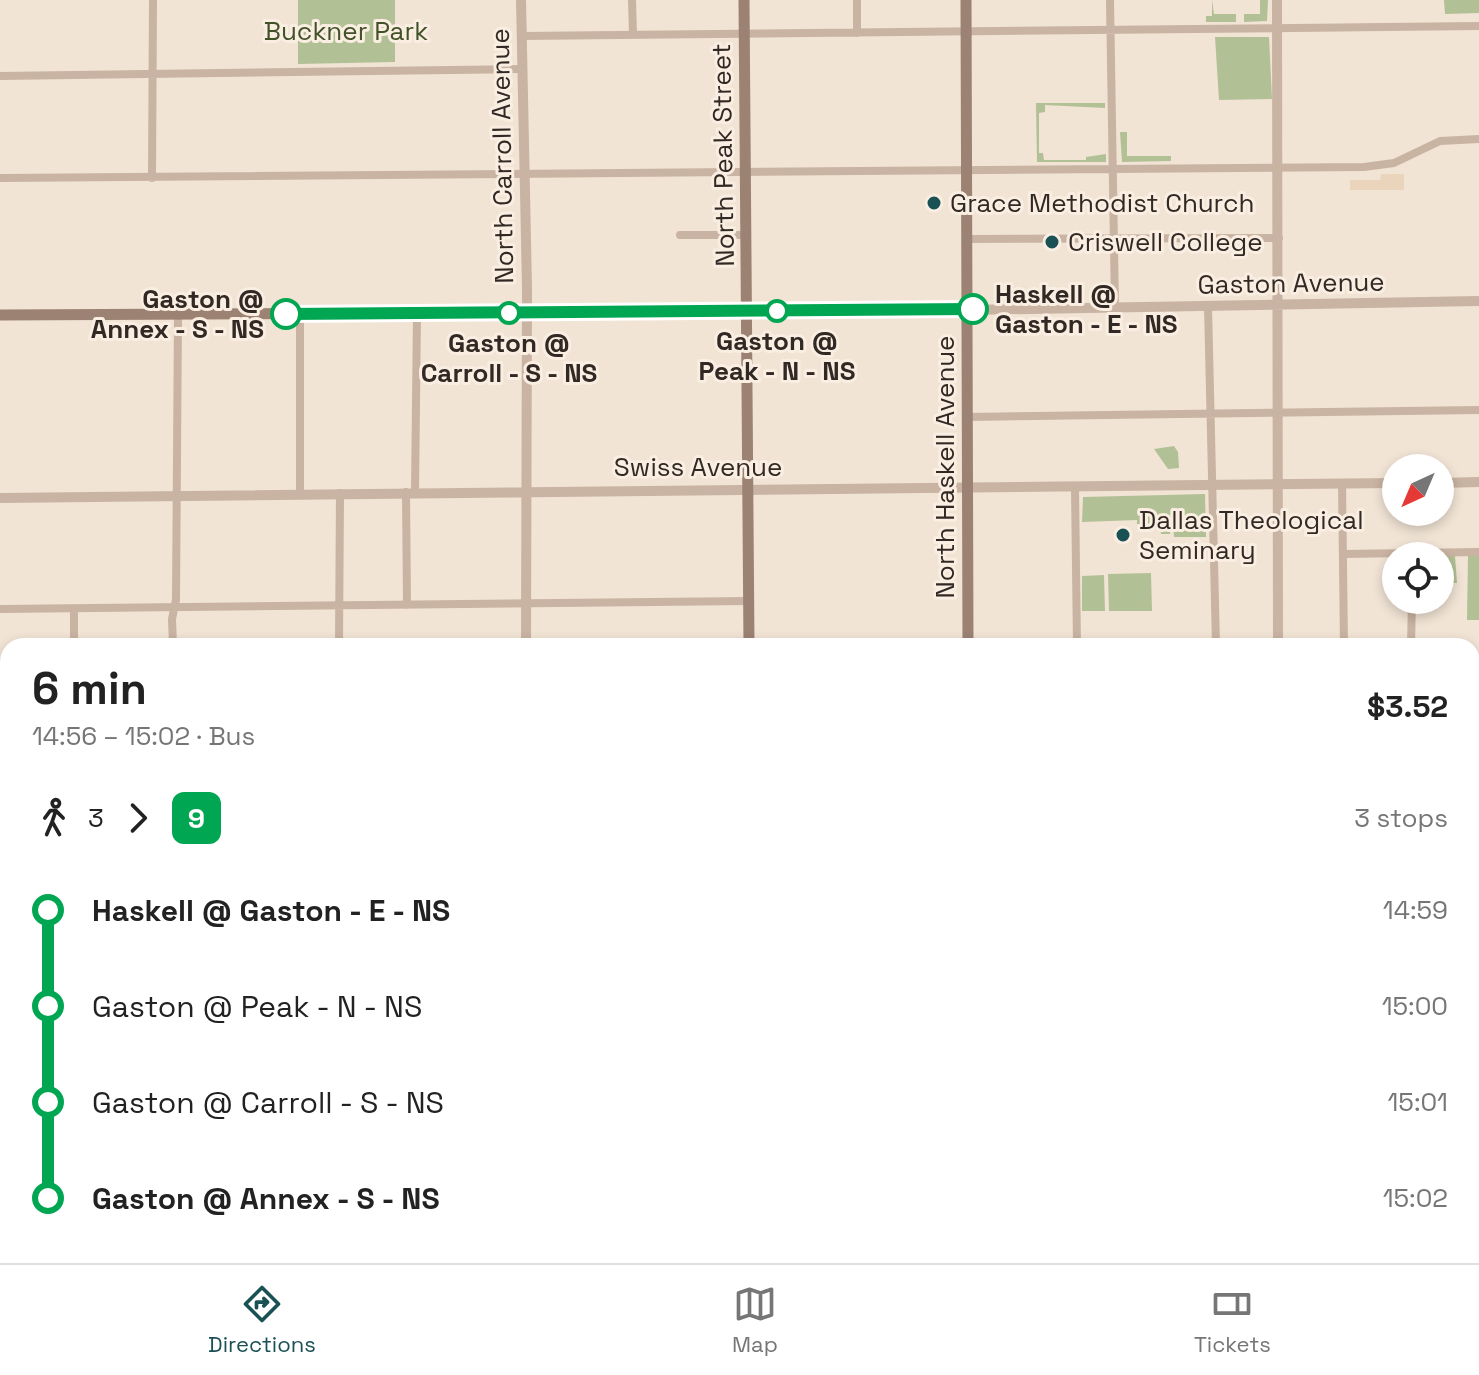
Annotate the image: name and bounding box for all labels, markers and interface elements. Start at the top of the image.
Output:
park label: Buckner Park [264,14,428,48]
street label: North Carroll Avenue [483,28,521,284]
street label: North Peak Street [704,43,742,267]
place label: Grace Methodist Church [950,186,1254,220]
marker: Grace Methodist Church [925,194,943,212]
place label: Criswell College [1068,225,1263,259]
marker: Criswell College [1043,233,1061,251]
street label: Gaston Avenue [1197,264,1385,302]
place label: Haskell @ Gaston - E - NS [995,277,1178,341]
place label: Gaston @ Annex - S - NS [91,282,264,346]
marker: Haskell @ Gaston - E - NS [958,294,988,324]
marker: Gaston @ Annex - S - NS [271,299,301,329]
marker: Gaston @ Peak - N - NS [766,300,788,322]
marker: Gaston @ Carroll - S - NS [498,302,520,324]
place label: Gaston @ Peak - N - NS [699,324,855,388]
place label: Gaston @ Carroll - S - NS [421,326,597,390]
street label: North Haskell Avenue [928,336,962,598]
street label: Swiss Avenue [614,450,782,484]
north arrow [1382,454,1454,526]
map controls [1382,454,1454,614]
place label: Dallas Theological Seminary [1139,503,1364,567]
marker: Dallas Theological Seminary [1114,526,1132,544]
button: locate [1382,542,1454,614]
text: 6 min [32,661,147,717]
text: $3.52 [1367,687,1448,726]
text: 14:56 – 15:02 · Bus [32,719,255,753]
icon: walk [32,796,76,840]
icon: forward [116,796,160,840]
text: 9 [188,800,205,836]
text: 3 [88,801,104,835]
text: 3 stops [1354,801,1448,835]
text: Haskell @ Gaston - E - NS [92,891,450,930]
text: 14:59 [1383,893,1448,927]
text: Gaston @ Peak - N - NS [92,987,422,1026]
text: 15:00 [1382,989,1448,1023]
text: Gaston @ Carroll - S - NS [92,1083,444,1122]
text: 15:01 [1387,1085,1448,1119]
text: Gaston @ Annex - S - NS [92,1179,440,1218]
text: 15:02 [1383,1181,1448,1215]
tab: Directions [208,1282,316,1358]
tab: Map [732,1282,778,1358]
tab: Tickets [1194,1282,1271,1358]

